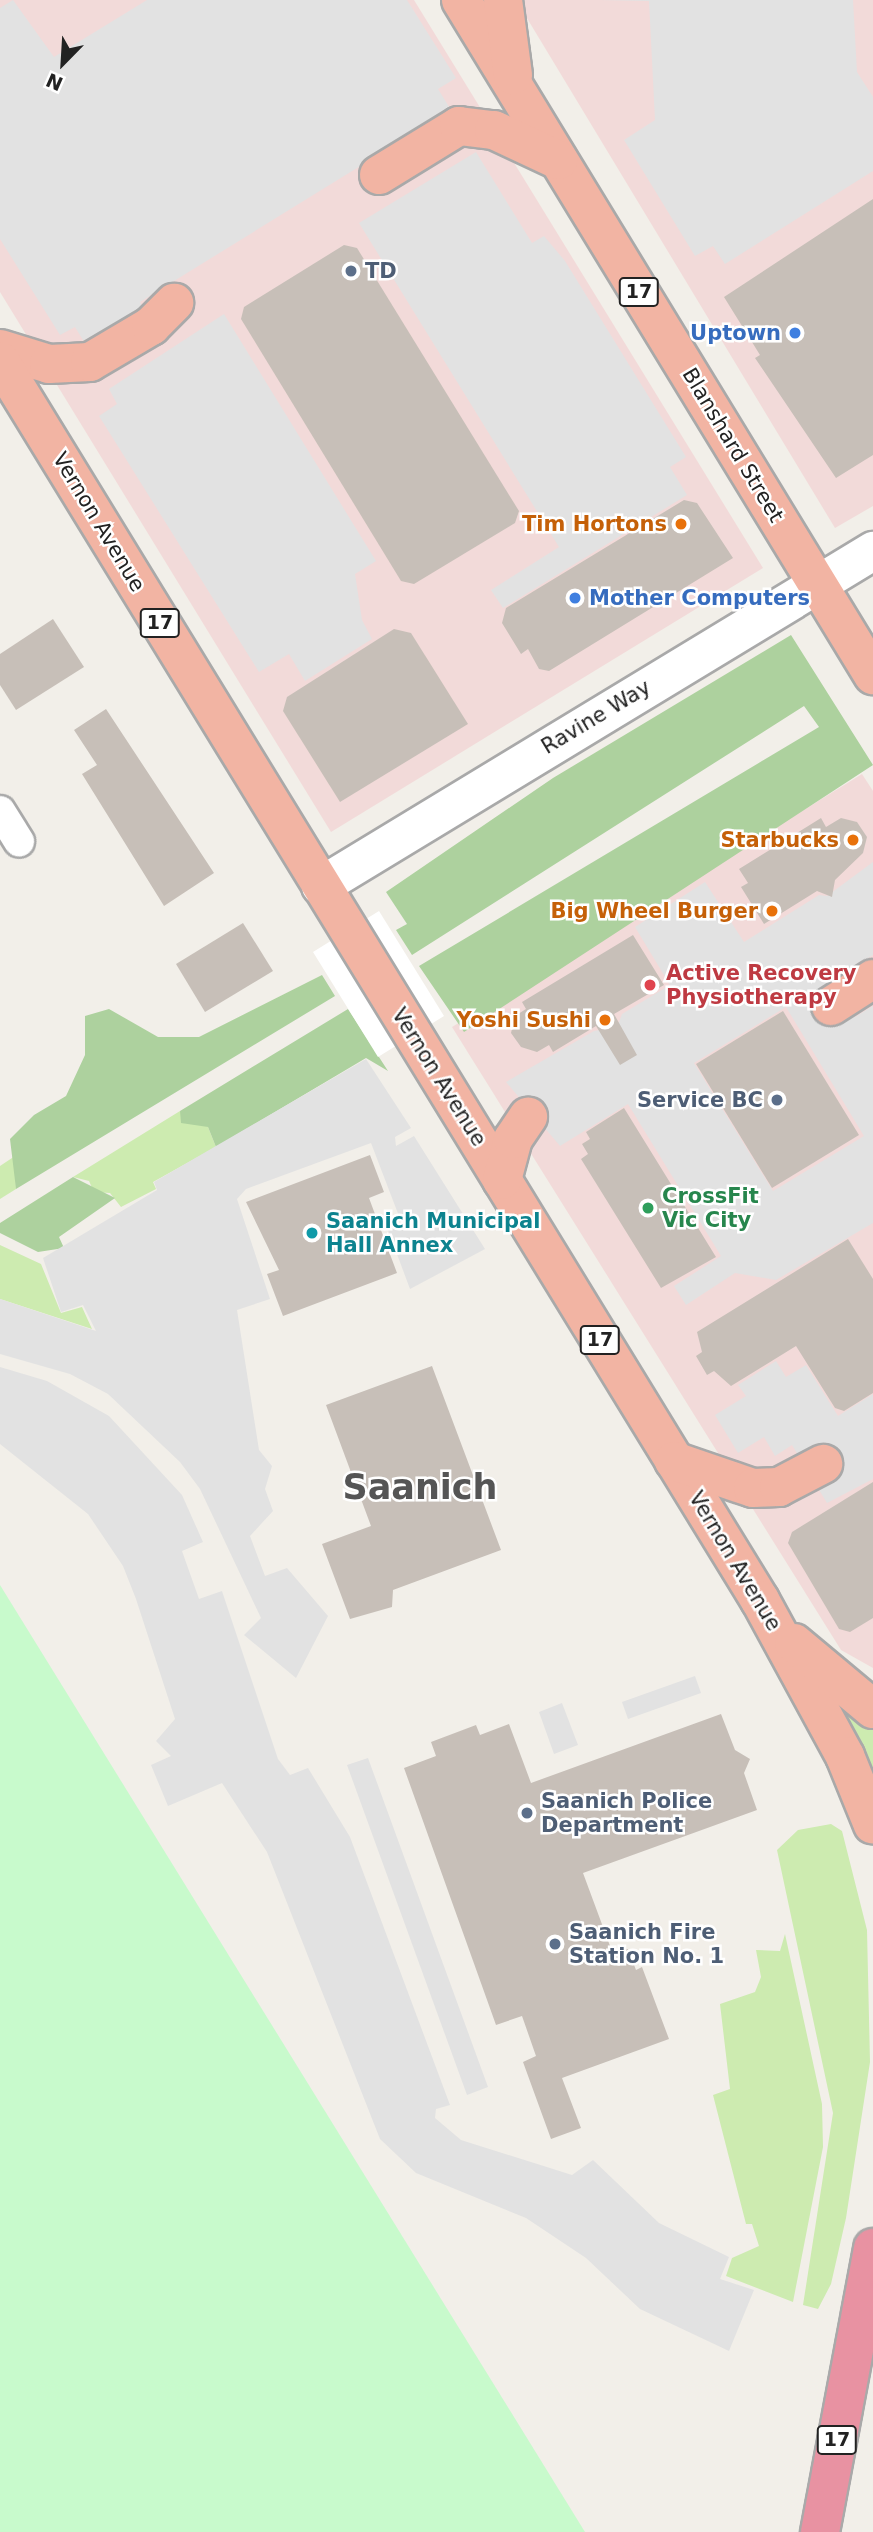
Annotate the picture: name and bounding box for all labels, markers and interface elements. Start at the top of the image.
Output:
north arrow [28,28,98,98]
text: N [43,69,66,95]
place label: TD [365,258,397,284]
marker: TD [343,263,359,279]
road number: 17 [618,276,660,308]
place label: Uptown [690,320,781,346]
marker: Uptown [787,325,803,341]
street label: Blanshard Street [677,363,789,527]
street label: Vernon Avenue [47,448,151,596]
place label: Tim Hortons [522,511,667,537]
marker: Tim Hortons [673,516,689,532]
place label: Mother Computers [589,585,810,611]
marker: Mother Computers [567,590,583,606]
road number: 17 [139,608,181,638]
street label: Ravine Way [537,675,655,759]
place label: Starbucks [720,827,839,853]
marker: Starbucks [845,832,861,848]
place label: Big Wheel Burger [550,898,758,924]
marker: Big Wheel Burger [764,903,780,919]
place label: Active Recovery Physiotherapy [666,960,856,1010]
marker: Active Recovery Physiotherapy [640,975,660,995]
street label: Vernon Avenue [386,1003,492,1151]
place label: Yoshi Sushi [457,1007,591,1033]
marker: Yoshi Sushi [597,1012,613,1028]
place label: Service BC [637,1087,763,1113]
marker: Service BC [769,1092,785,1108]
place label: CrossFit Vic City [662,1183,759,1233]
marker: CrossFit Vic City [640,1200,656,1216]
place label: Saanich Municipal Hall Annex [326,1208,540,1258]
marker: Saanich Municipal Hall Annex [304,1225,320,1241]
road number: 17 [579,1324,621,1356]
district label: Saanich [342,1466,498,1508]
street label: Vernon Avenue [683,1487,787,1635]
place label: Saanich Police Department [541,1788,712,1838]
marker: Saanich Police Department [519,1805,535,1821]
place label: Saanich Fire Station No. 1 [569,1919,724,1969]
marker: Saanich Fire Station No. 1 [547,1936,563,1952]
road number: 17 [816,2424,858,2456]

